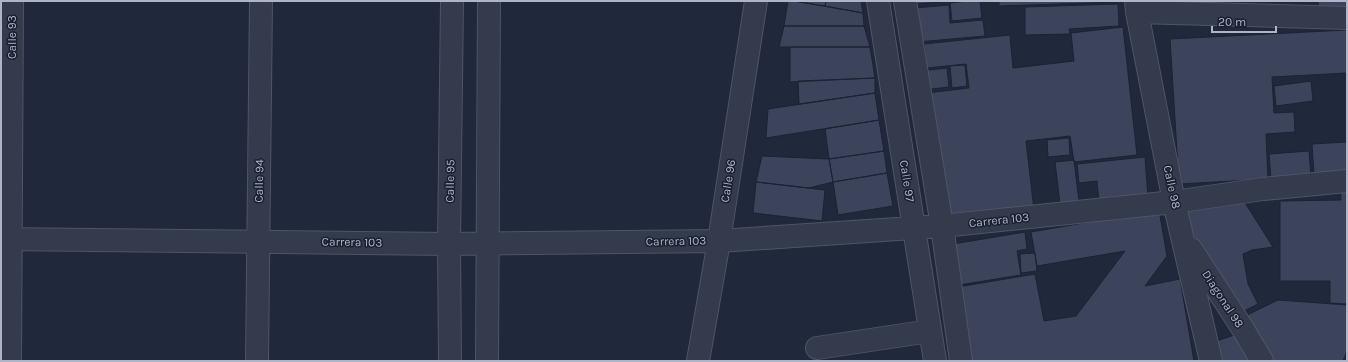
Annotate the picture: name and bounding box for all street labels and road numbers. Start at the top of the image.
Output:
street label: Calle 93 [5,15,19,59]
street label: Calle 96 [718,158,738,204]
street label: Calle 94 [252,159,266,203]
street label: Calle 95 [443,159,457,203]
street label: Calle 97 [897,159,917,203]
street label: Calle 98 [1161,164,1183,210]
street label: Carrera 103 [968,210,1030,230]
street label: Carrera 103 [645,233,707,249]
street label: Carrera 103 [321,234,383,250]
street label: Diagonal 98 [1199,268,1247,330]

